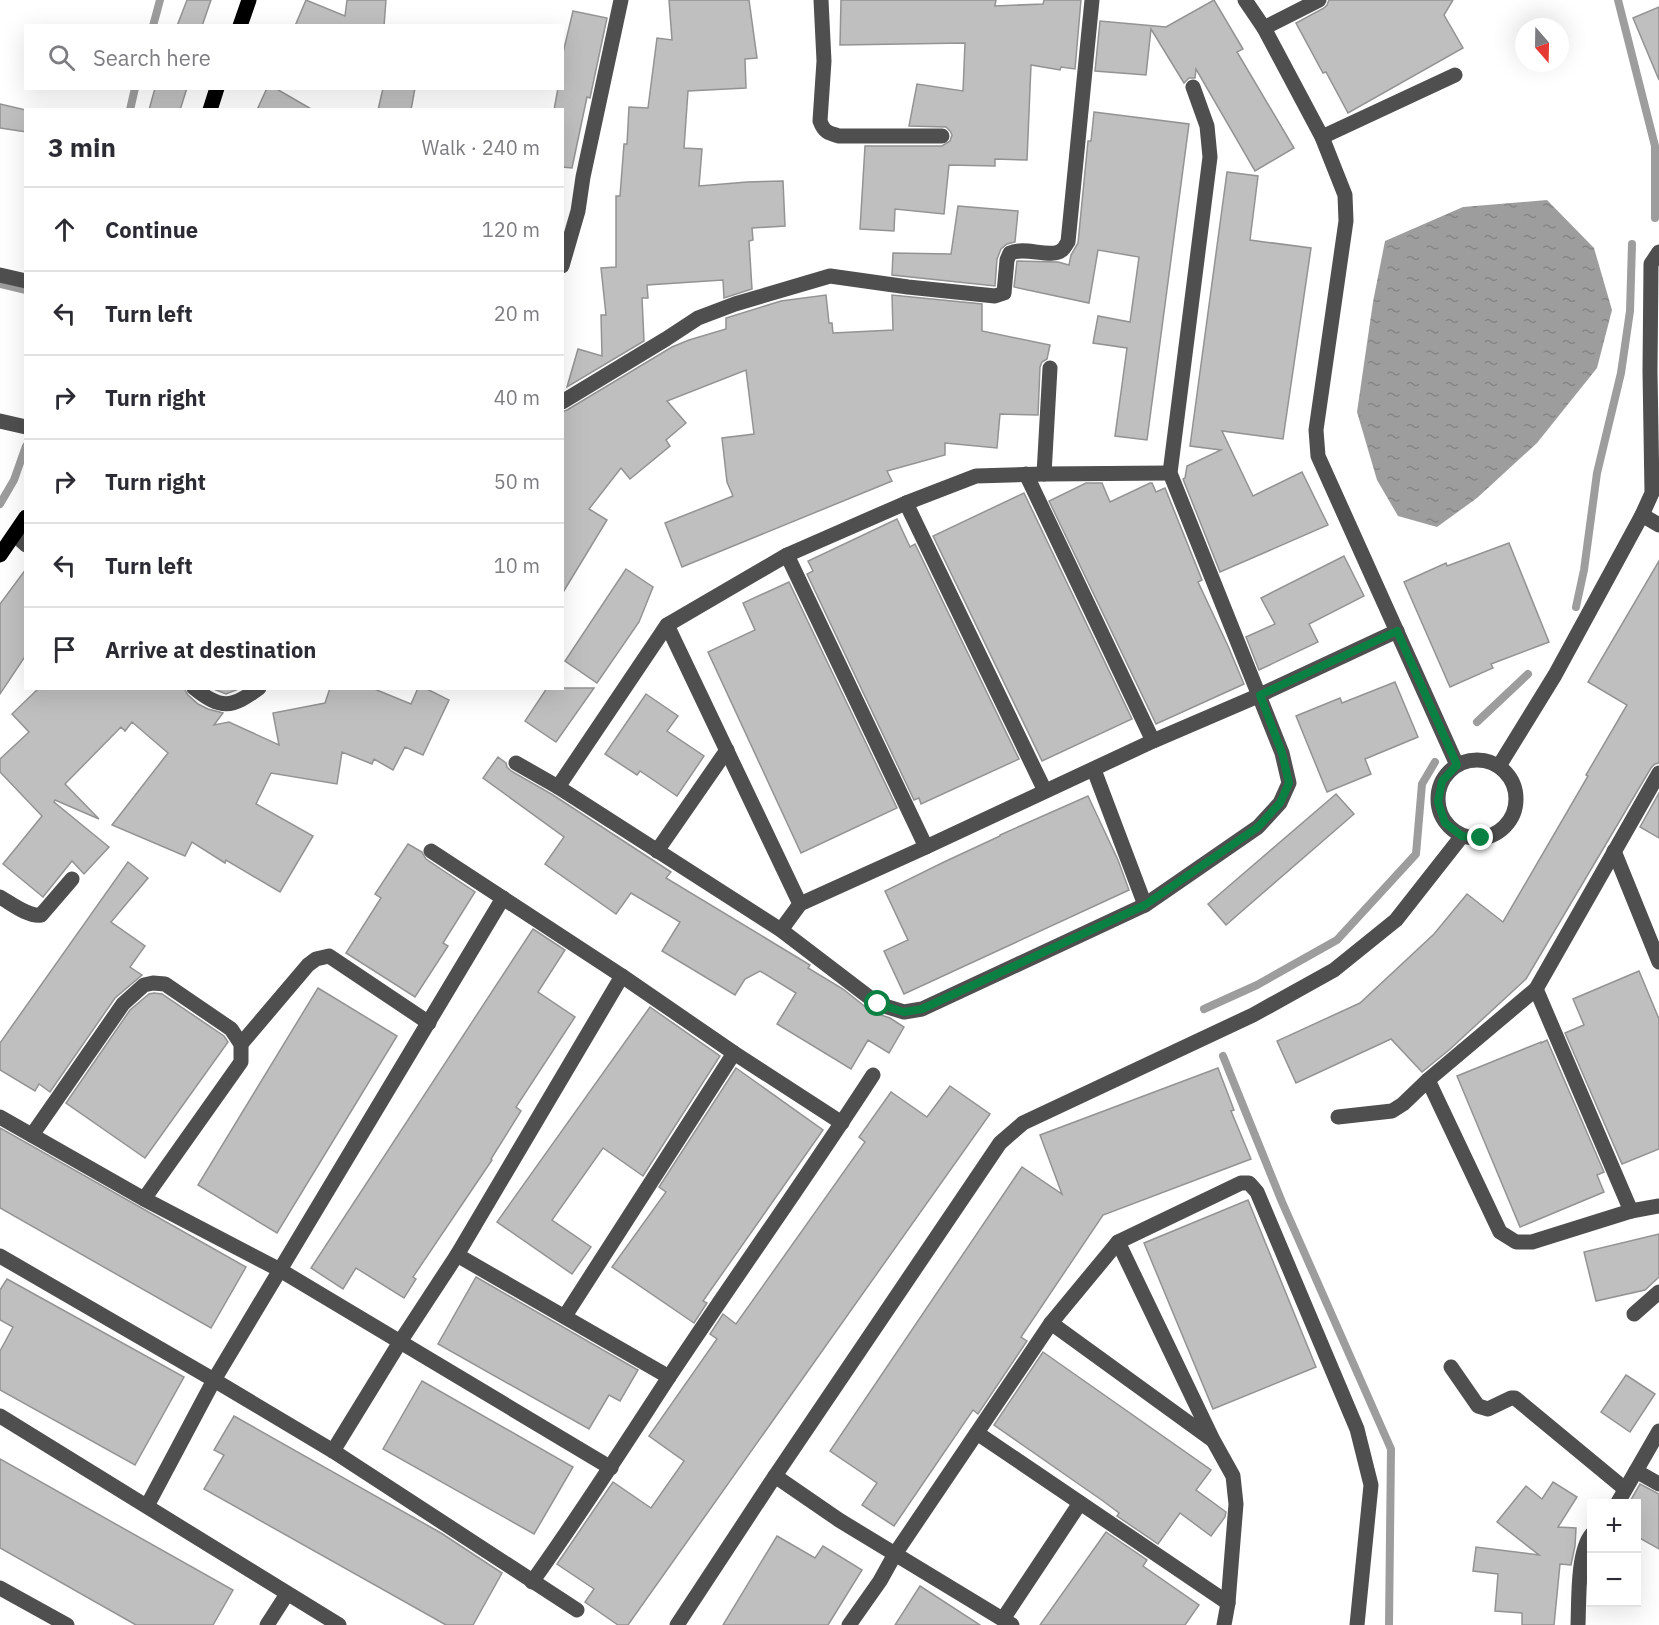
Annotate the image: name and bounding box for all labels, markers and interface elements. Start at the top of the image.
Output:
north arrow [1515,18,1569,72]
search box [24,24,564,90]
icon: search [45,41,78,74]
text: Search here [93,43,211,72]
text: 3 min [48,130,116,164]
text: Walk · 240 m [422,134,540,161]
icon: ahead [48,213,81,246]
text: Continue [105,215,198,244]
text: 120 m [482,216,540,243]
icon: left [48,297,81,330]
text: Turn left [105,299,193,328]
text: 20 m [494,300,540,327]
icon: right [48,381,81,414]
text: Turn right [105,383,206,412]
text: 40 m [494,384,540,411]
icon: right [48,465,81,498]
text: Turn right [105,467,206,496]
text: 50 m [494,468,540,495]
icon: left [48,549,81,582]
text: Turn left [105,551,193,580]
text: 10 m [494,552,540,579]
icon: arrive [48,633,81,666]
text: Arrive at destination [105,635,316,664]
route end [1467,824,1493,850]
route start [864,990,890,1016]
map controls [1587,1499,1641,1607]
button: + [1587,1499,1641,1553]
button: − [1587,1553,1641,1607]

